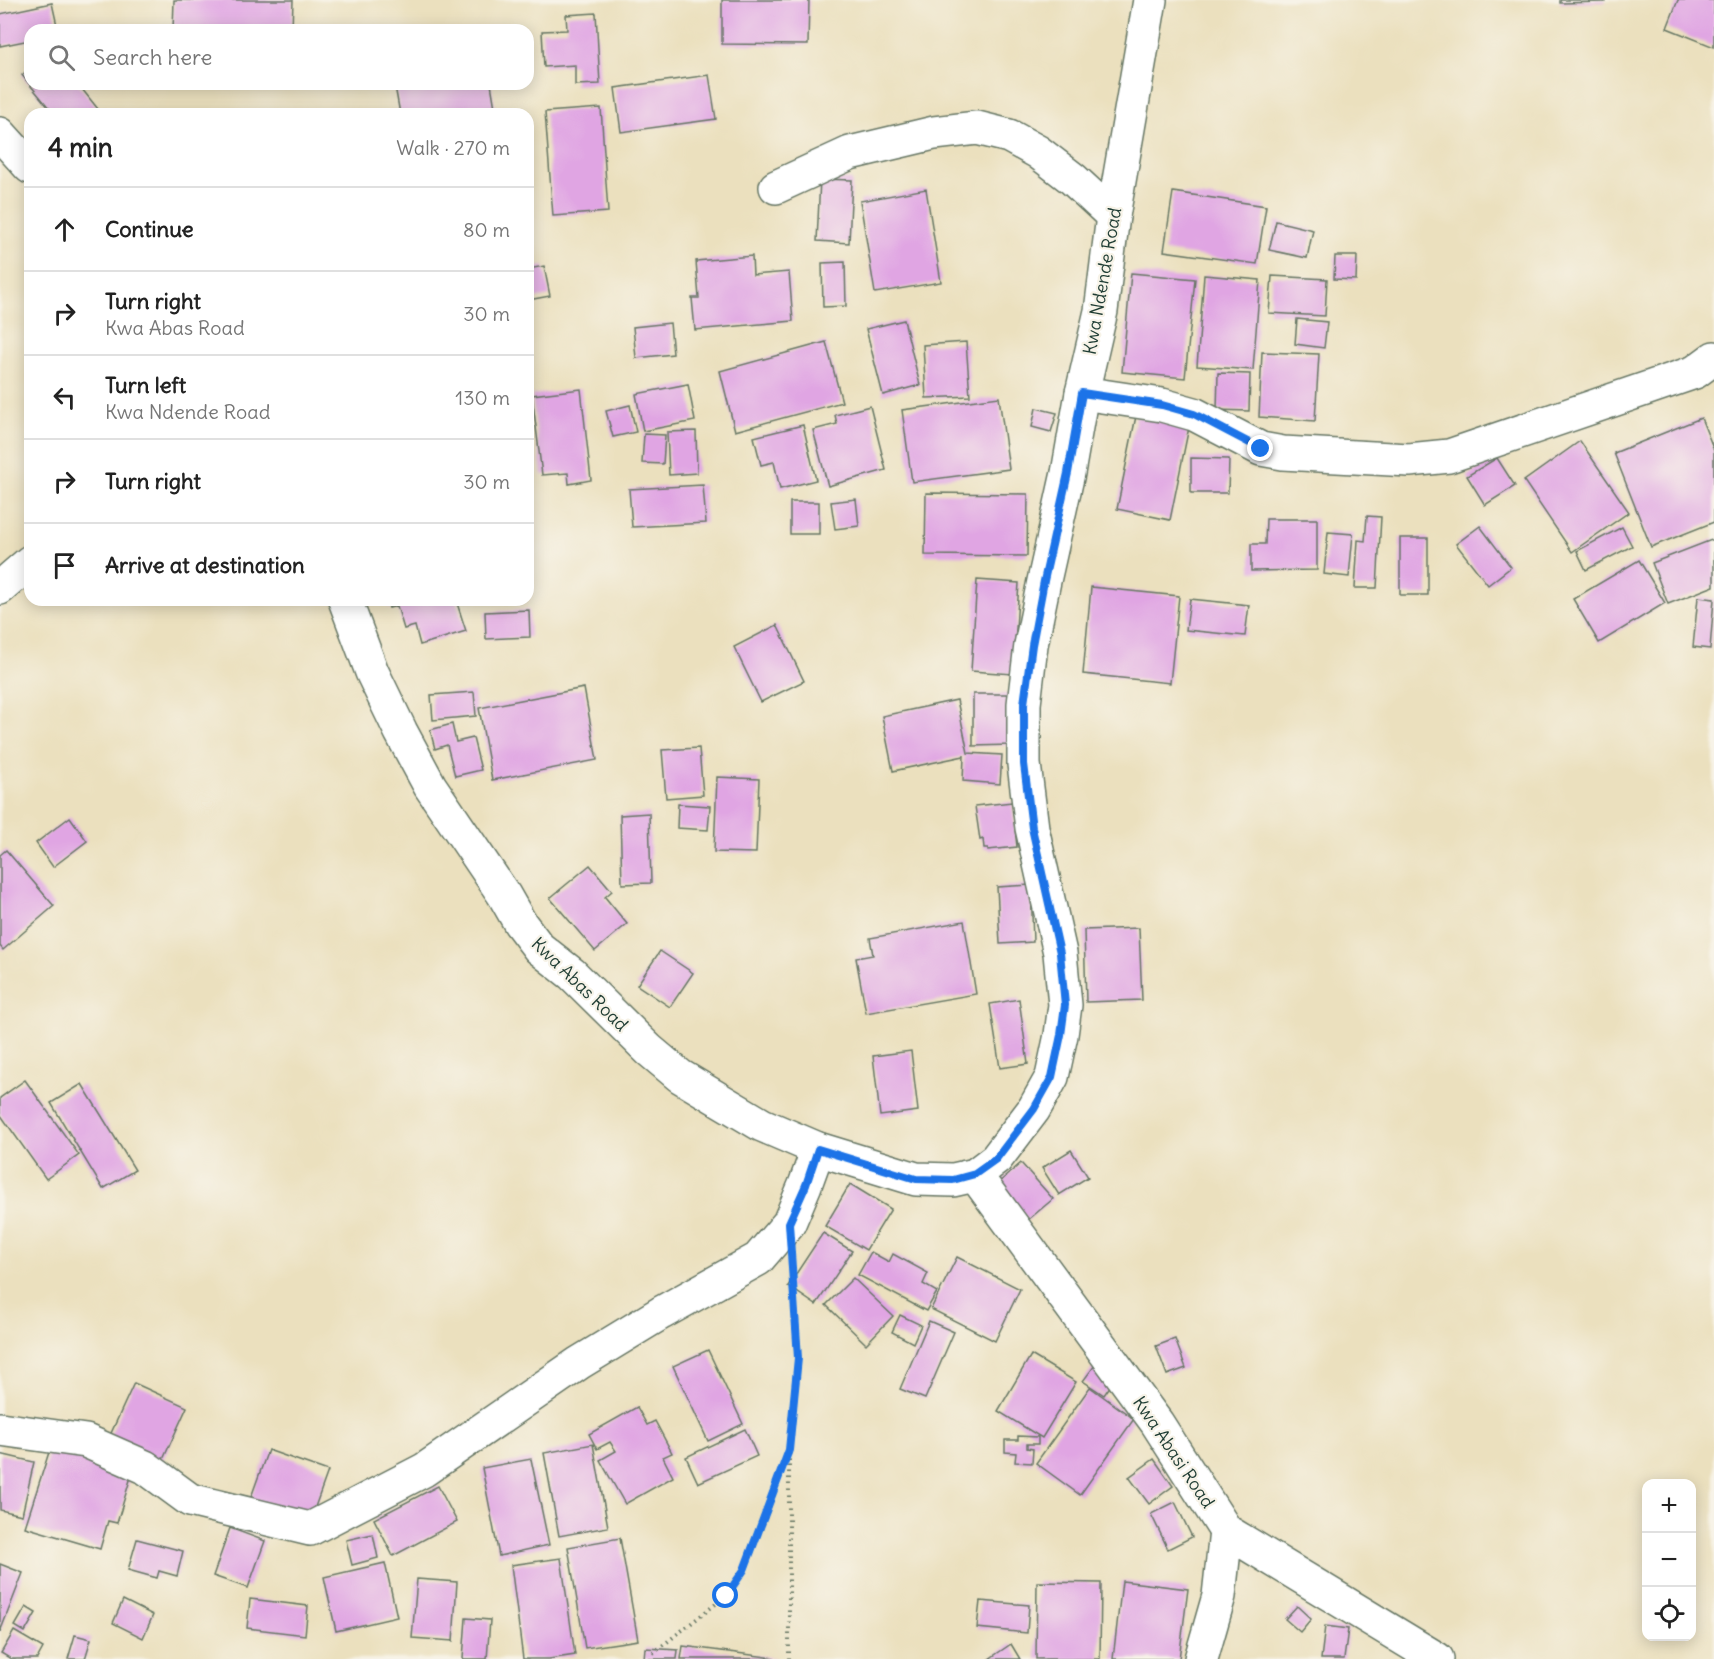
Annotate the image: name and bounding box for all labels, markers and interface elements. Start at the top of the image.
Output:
search box [24,24,534,90]
icon: search [45,41,78,74]
text: Search here [93,43,212,71]
text: 4 min [48,131,113,164]
text: Walk · 270 m [396,135,510,160]
street label: Kwa Ndende Road [1078,205,1126,356]
icon: ahead [48,213,81,246]
text: Continue [105,215,194,243]
text: 80 m [463,217,510,242]
text: Turn right [105,287,201,315]
icon: right [48,297,81,330]
text: 30 m [463,301,510,326]
text: Kwa Abas Road [105,315,245,340]
text: Turn left [105,371,186,399]
icon: left [48,381,81,414]
text: 130 m [455,385,510,410]
text: Kwa Ndende Road [105,399,270,424]
route end [1247,435,1273,461]
icon: right [48,465,81,498]
text: Turn right [105,467,201,495]
text: 30 m [463,469,510,494]
icon: arrive [48,549,81,582]
text: Arrive at destination [105,551,305,579]
street label: Kwa Abas Road [527,932,634,1036]
street label: Kwa Abasi Road [1128,1392,1220,1513]
map controls [1642,1479,1696,1641]
button: + [1642,1479,1696,1533]
button: − [1642,1533,1696,1587]
route start [712,1582,738,1608]
button: locate [1642,1587,1696,1641]

